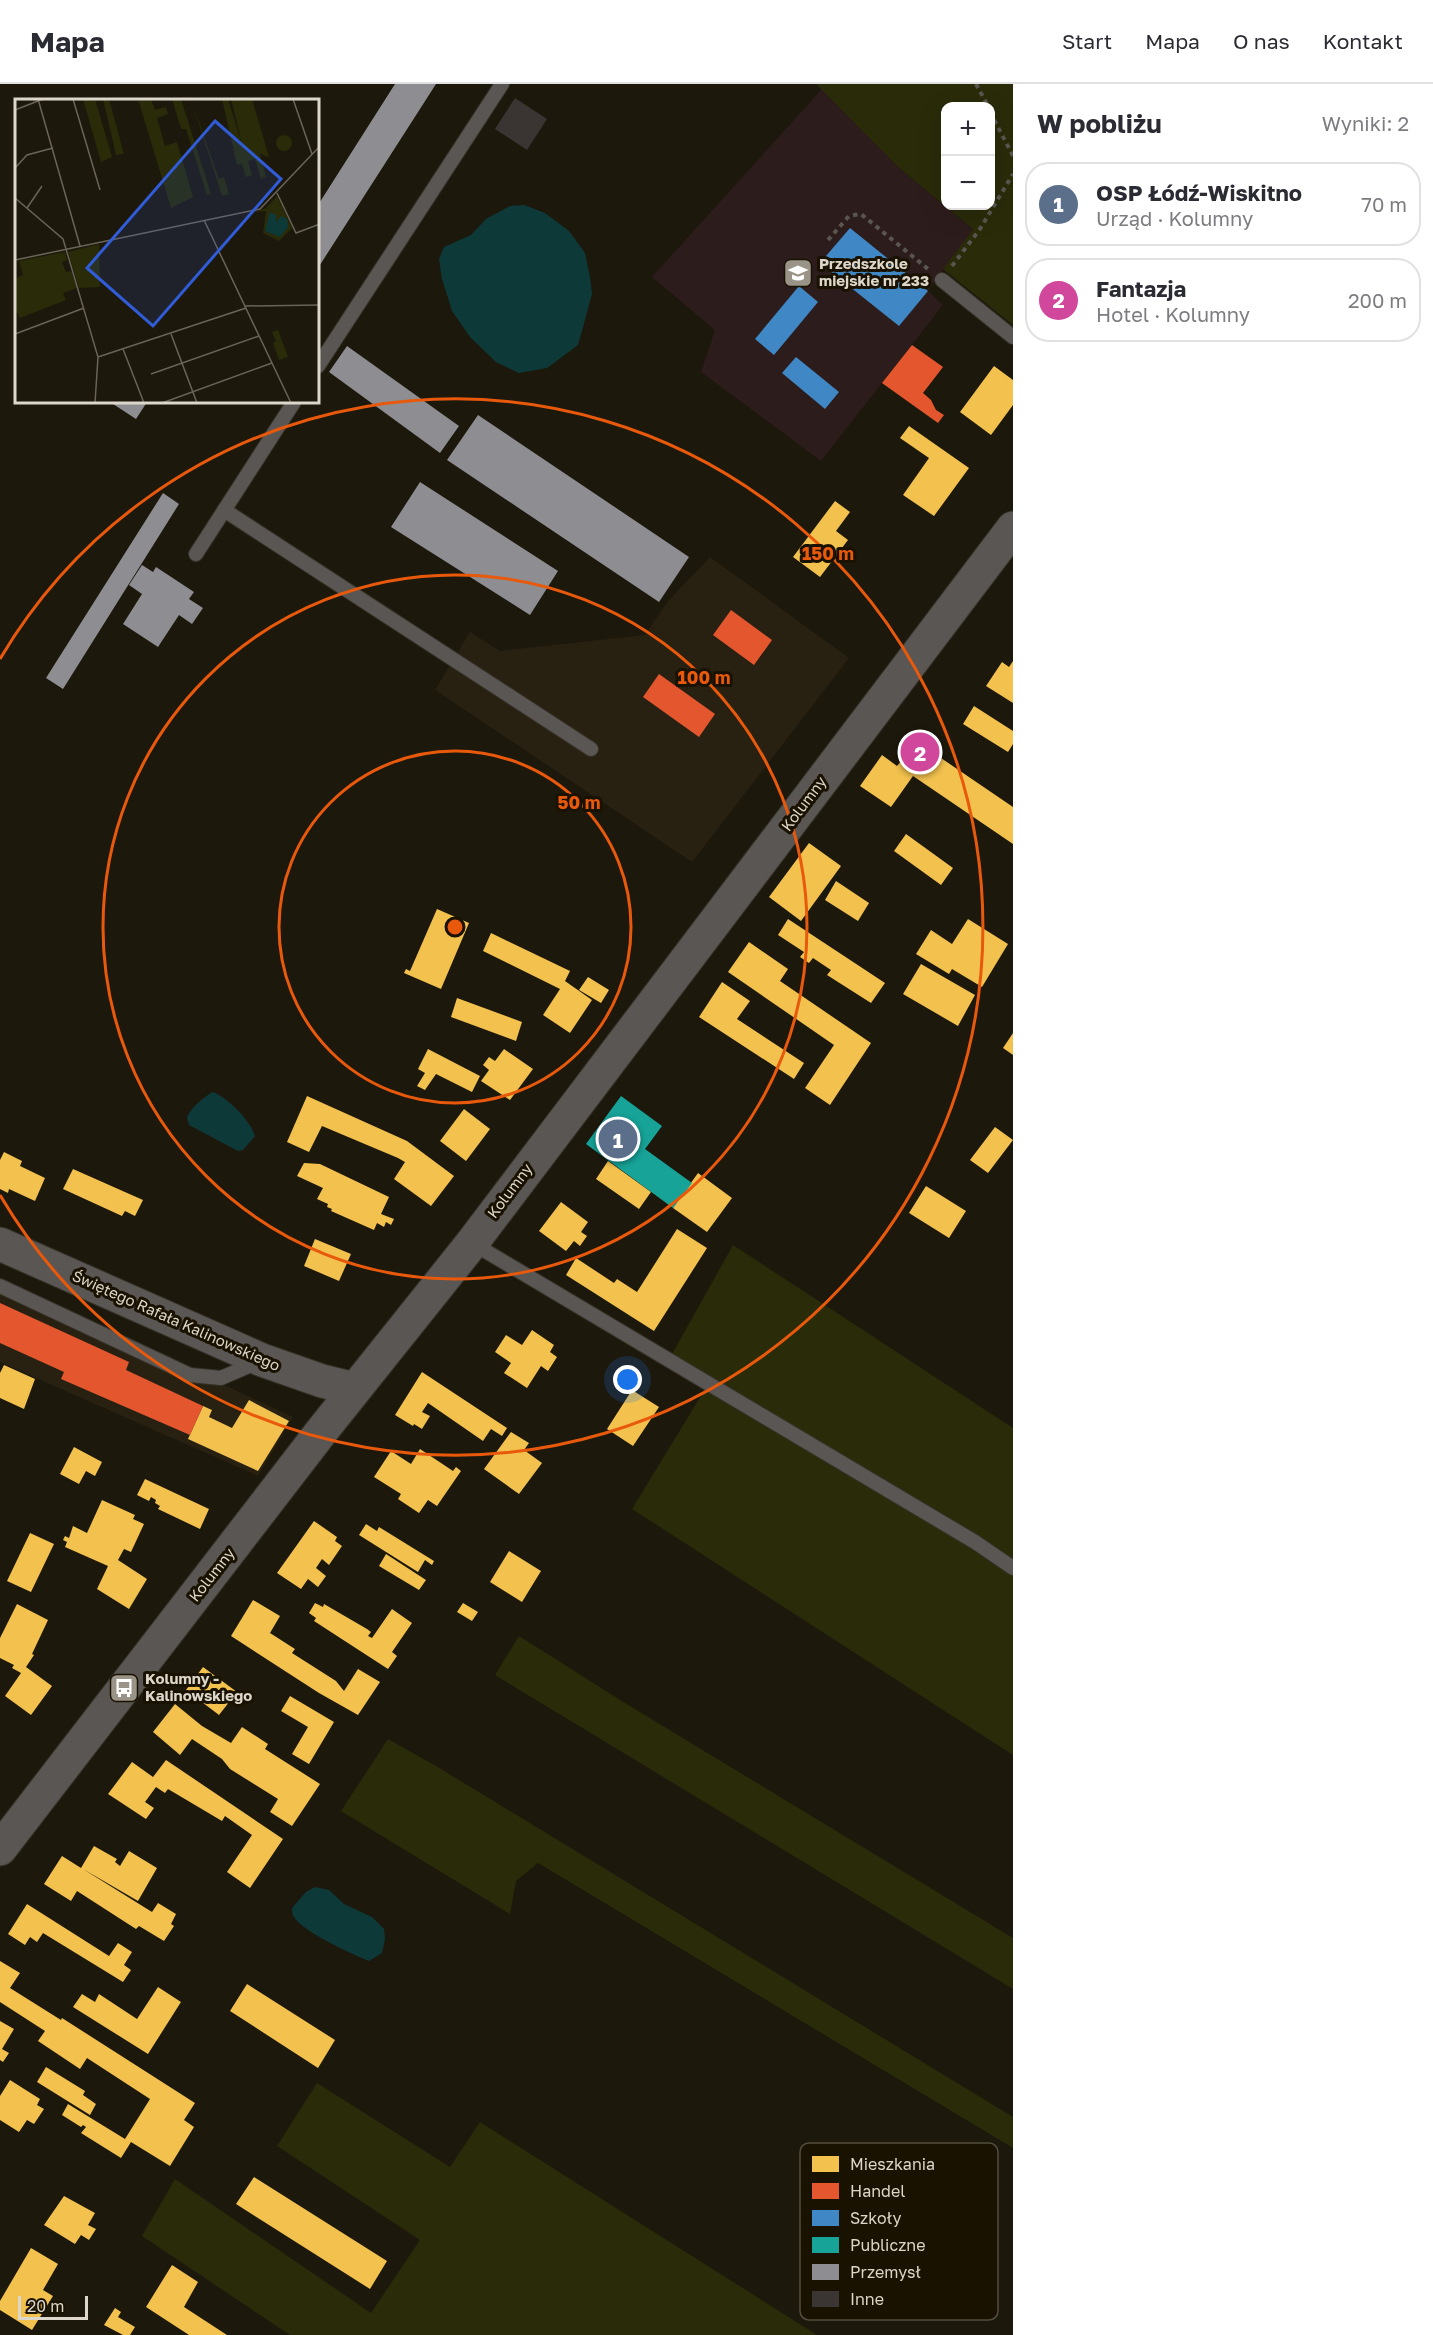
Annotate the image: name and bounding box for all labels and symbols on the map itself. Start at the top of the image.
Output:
inset map [15,99,320,404]
place label: Przedszkole miejskie nr 233 [819,254,929,289]
school or university icon: Przedszkole miejskie nr 233 [782,257,814,289]
text: 150 m [802,542,854,564]
text: 100 m [678,666,730,688]
pin: 2 [900,730,940,774]
street label: Kolumny [777,772,830,834]
text: 50 m [558,791,600,813]
centre of rings [445,917,465,937]
pin: 1 [598,1116,638,1162]
street label: Kolumny [483,1159,536,1221]
street label: Świętego Rafała Kalinowskiego [70,1266,283,1374]
your location [613,1365,642,1394]
street label: Kolumny [185,1543,238,1605]
place label: Kolumny - Kalinowskiego [145,1669,252,1704]
bus stop icon: Kolumny - Kalinowskiego [108,1672,140,1704]
legend [800,2143,998,2320]
text: Mieszkania [850,2154,935,2174]
text: Handel [850,2181,905,2201]
text: Szkoły [850,2208,901,2228]
text: Publiczne [850,2235,925,2255]
text: Przemysł [850,2262,921,2282]
text: Inne [850,2289,884,2309]
scale bar [18,2293,88,2320]

